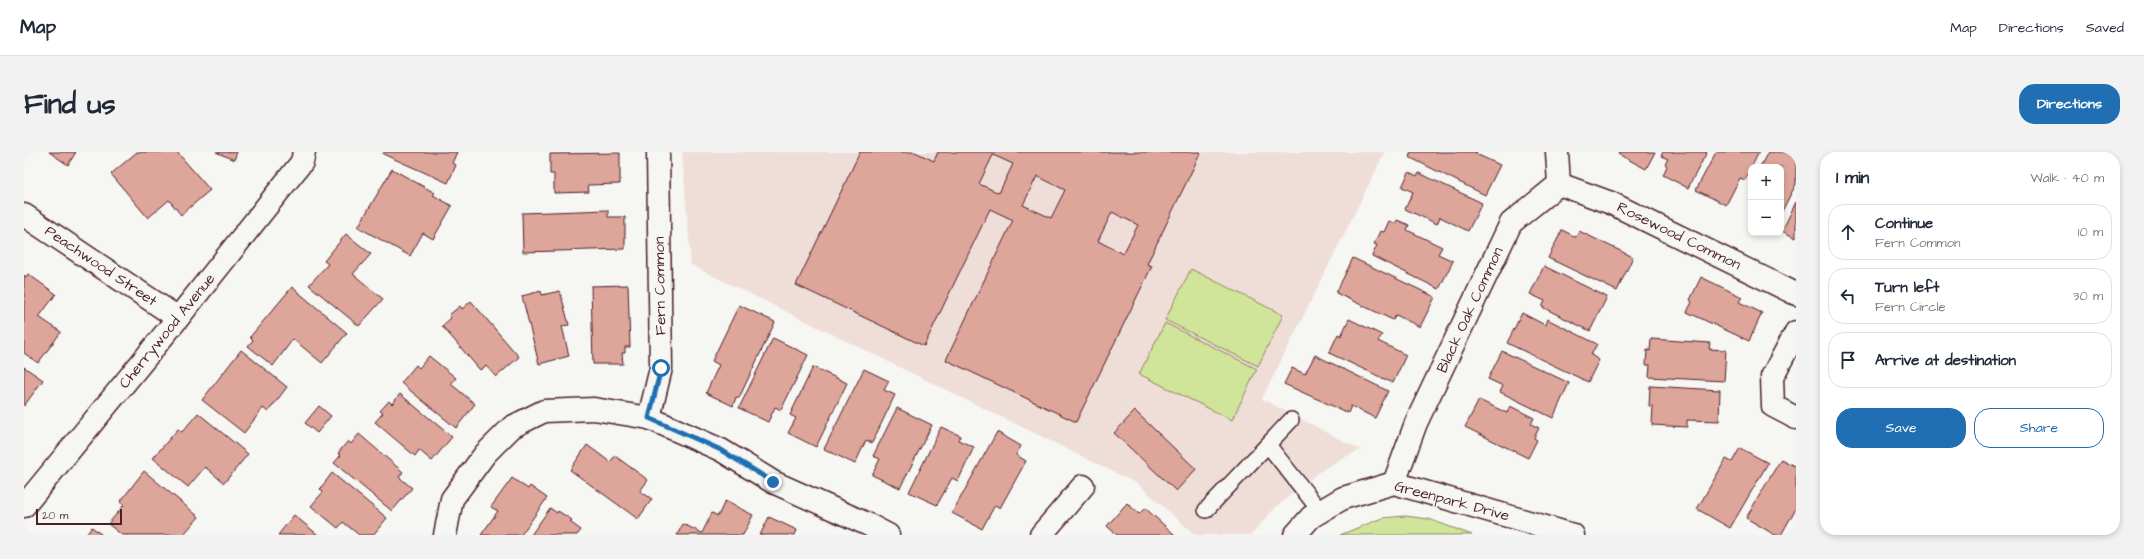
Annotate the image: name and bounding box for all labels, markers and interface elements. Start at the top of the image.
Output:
text: Map [20,14,56,41]
text: Map [1950,18,1977,38]
text: Directions [1999,18,2064,38]
text: Saved [2086,18,2124,38]
button: Directions [2019,84,2120,124]
text: Find us [24,85,115,124]
map controls [1748,164,1784,236]
button: + [1748,164,1784,200]
text: 1 min [1836,166,1869,190]
text: Walk · 40 m [2031,169,2104,187]
street label: Rosewood Common [1613,197,1745,275]
button: − [1748,200,1784,236]
text: Continue [1875,213,1933,234]
street label: Peachwood Street [41,221,161,311]
icon: ahead [1837,221,1859,243]
text: 10 m [2078,223,2103,241]
text: Fern Common [1875,234,1960,252]
street label: Fern Common [649,236,671,335]
street label: Black Oak Common [1432,243,1509,376]
street label: Cherrywood Avenue [114,269,221,394]
text: Turn left [1875,277,1939,298]
icon: left [1837,285,1859,307]
text: 30 m [2073,287,2103,305]
text: Fern Circle [1875,298,1946,316]
icon: arrive [1837,349,1859,371]
text: Arrive at destination [1875,350,2016,371]
route start [652,359,670,377]
button: Save [1836,408,1966,448]
button: Share [1974,408,2104,448]
route end [764,473,782,491]
street label: Greenpark Drive [1392,476,1512,526]
scale bar [36,507,122,526]
text: 20 m [42,508,68,523]

